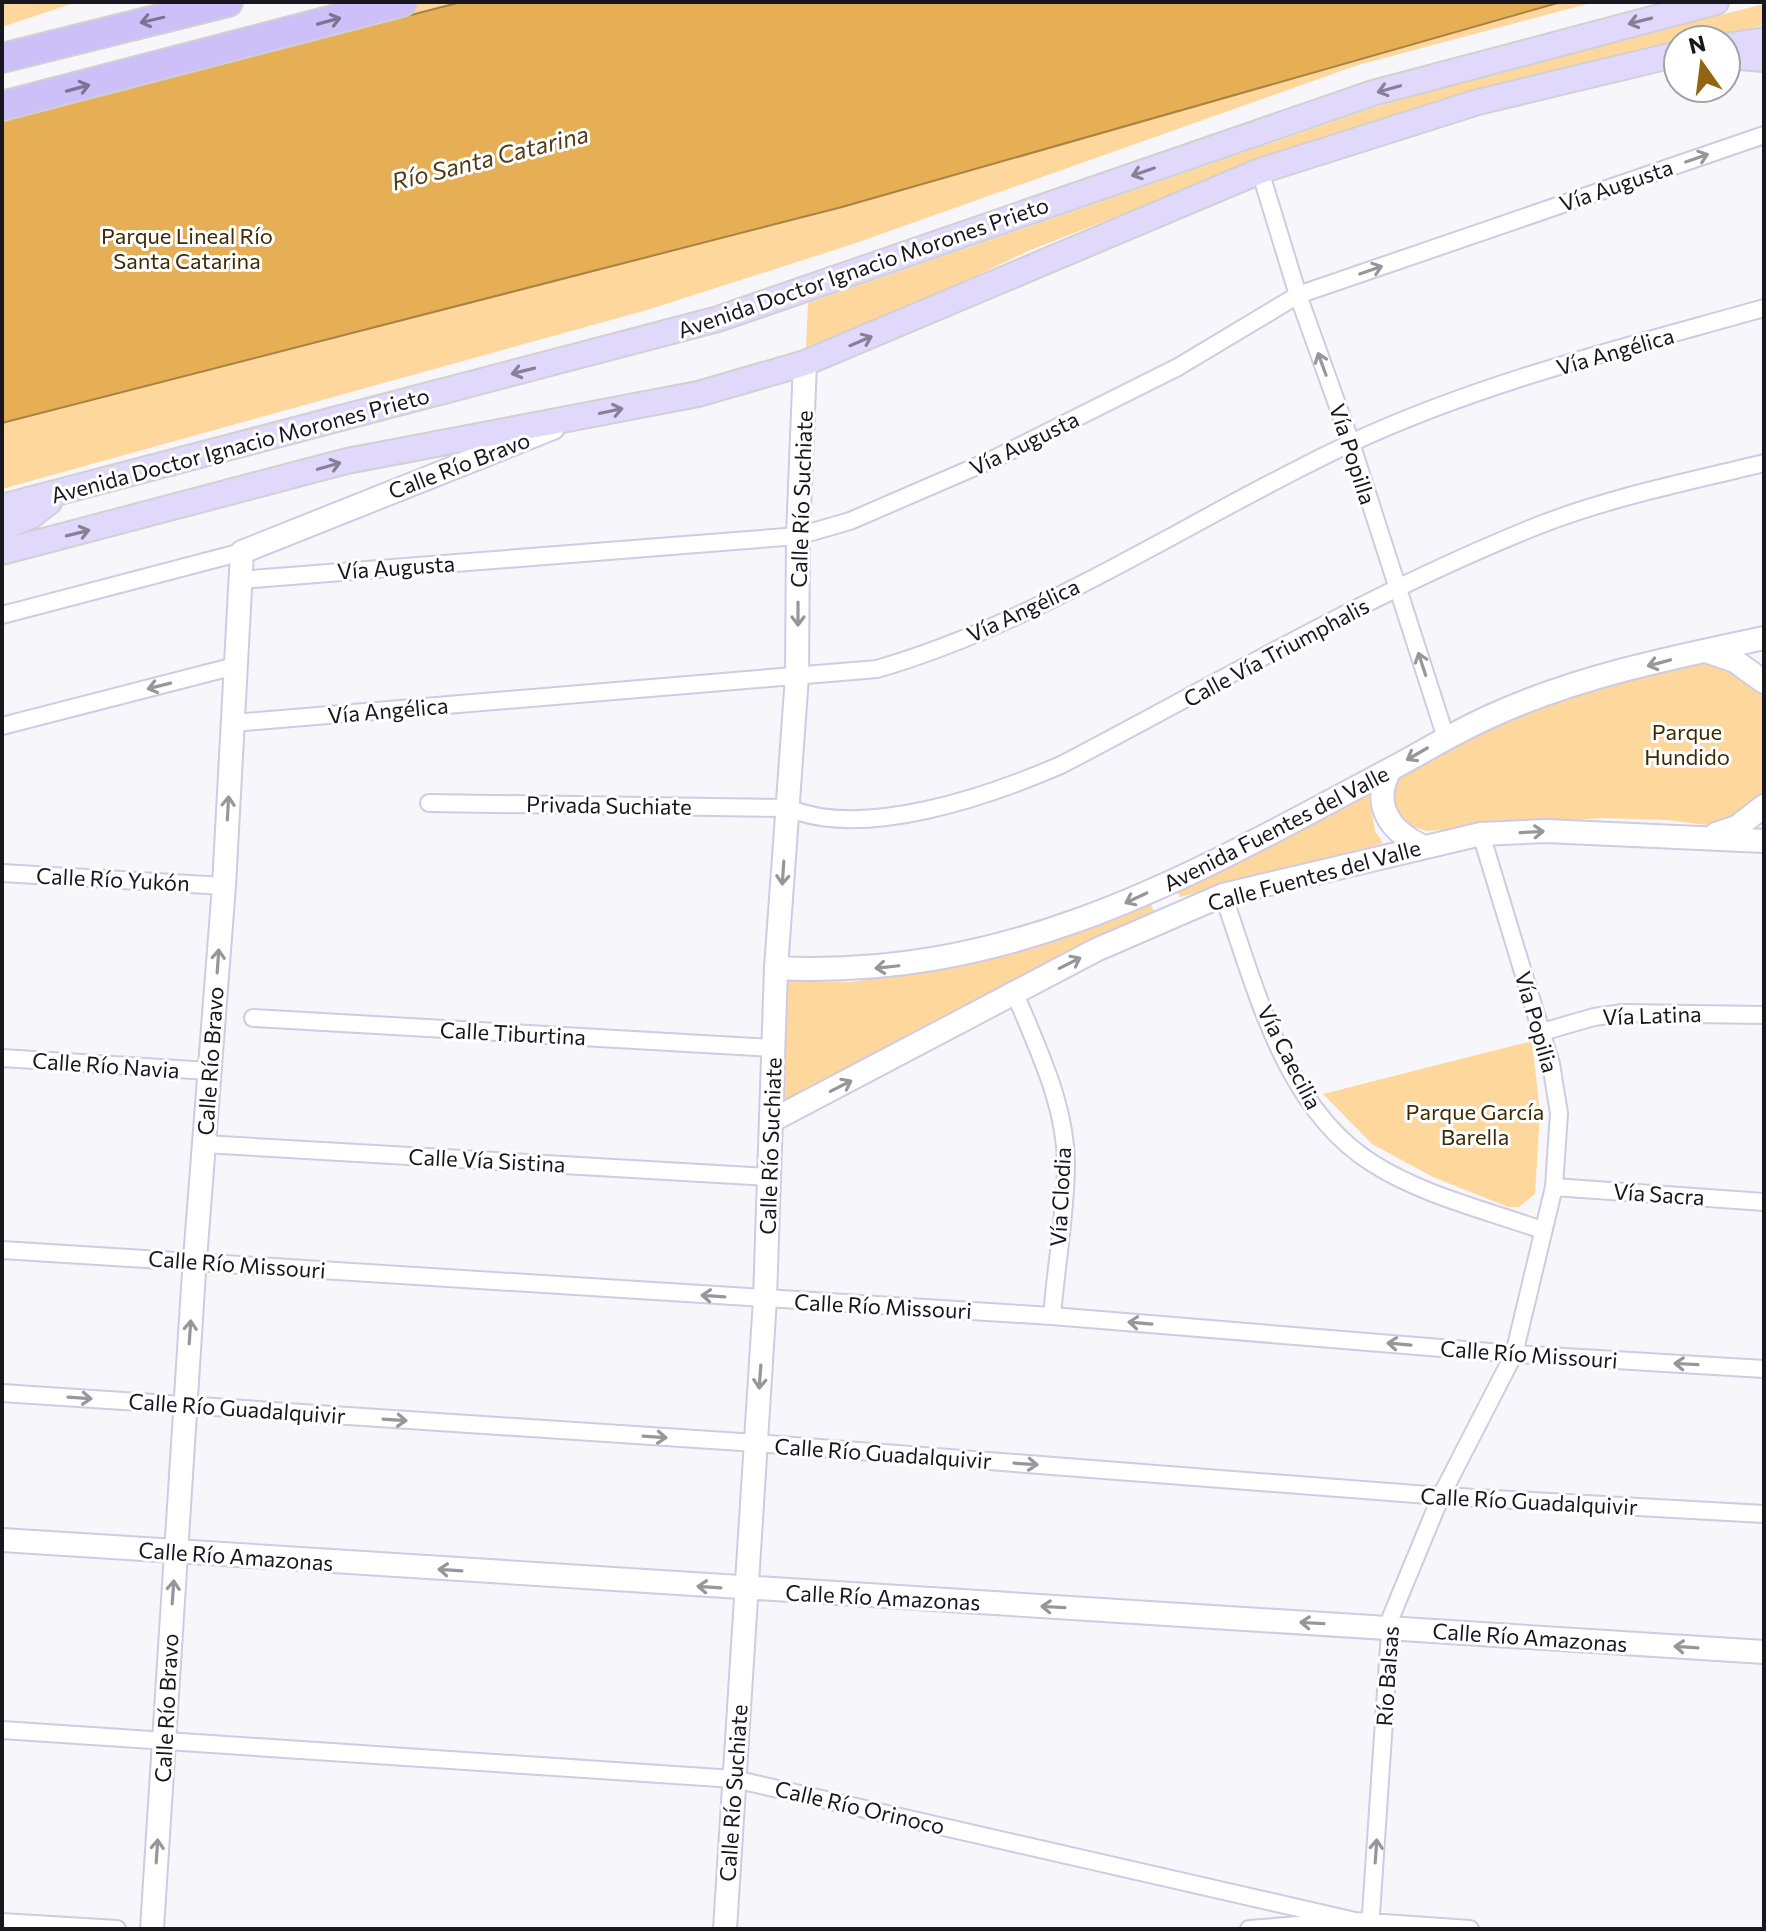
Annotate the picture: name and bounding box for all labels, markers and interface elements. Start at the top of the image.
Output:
one-way arrow [140,13,166,28]
one-way arrow [316,13,342,28]
one-way arrow [1628,14,1654,29]
north arrow [1662,24,1742,104]
text: N [1686,29,1708,59]
one-way arrow [64,80,90,95]
one-way arrow [1377,82,1403,97]
water label: Río Santa Catarina [388,118,592,196]
one-way arrow [1684,149,1709,164]
street label: Vía Augusta [1556,153,1676,217]
one-way arrow [1131,165,1156,180]
street label: Avenida Doctor Ignacio Morones Prieto [674,191,1052,343]
park label: Parque Lineal Río Santa Catarina [101,222,273,274]
one-way arrow [1358,261,1383,276]
street label: Vía Angélica [1553,321,1677,381]
one-way arrow [848,333,873,348]
one-way arrow [1314,352,1329,377]
one-way arrow [510,364,536,379]
street label: Avenida Doctor Ignacio Morones Prieto [48,381,432,509]
street label: Vía Popilla [1324,400,1382,508]
one-way arrow [598,403,624,418]
street label: Vía Augusta [965,405,1083,481]
street label: Calle Río Suchiate [784,410,818,588]
street label: Calle Río Bravo [384,426,534,504]
one-way arrow [315,458,341,473]
one-way arrow [64,525,90,540]
street label: Vía Augusta [336,549,456,585]
street label: Vía Angélica [962,572,1084,648]
street label: Calle Vía Triumphalis [1179,592,1373,712]
one-way arrow [790,600,805,627]
one-way arrow [1413,652,1428,677]
one-way arrow [1647,656,1673,671]
one-way arrow [147,679,173,694]
street label: Vía Angélica [327,691,449,729]
park label: Parque Hundido [1644,718,1730,770]
one-way arrow [1406,746,1429,762]
street label: Avenida Fuentes del Valle [1159,759,1393,897]
street label: Privada Suchiate [526,790,692,820]
one-way arrow [221,795,236,822]
one-way arrow [1518,824,1545,839]
street label: Calle Fuentes del Valle [1205,834,1423,916]
one-way arrow [775,859,790,886]
street label: Calle Río Yukón [36,861,190,897]
one-way arrow [1124,891,1148,906]
one-way arrow [211,948,226,975]
one-way arrow [1058,955,1081,970]
one-way arrow [874,960,900,975]
street label: Vía Popilia [1510,968,1564,1076]
street label: Calle Río Bravo [191,986,229,1136]
street label: Vía Caecilia [1252,1000,1328,1114]
street label: Vía Latina [1602,1000,1702,1030]
street label: Calle Tiburtina [439,1016,587,1050]
street label: Calle Río Navia [31,1046,181,1084]
street label: Calle Río Suchiate [753,1057,787,1235]
one-way arrow [828,1078,852,1094]
park label: Parque García Barella [1406,1098,1544,1150]
street label: Calle Vía Sistina [408,1142,566,1178]
street label: Vía Clodia [1044,1146,1076,1248]
street label: Vía Sacra [1612,1177,1706,1211]
street label: Calle Río Missouri [147,1244,327,1284]
one-way arrow [700,1288,727,1303]
street label: Calle Río Missouri [793,1288,973,1324]
one-way arrow [1127,1315,1154,1330]
one-way arrow [183,1319,198,1346]
street label: Calle Río Missouri [1439,1334,1619,1374]
one-way arrow [1386,1337,1413,1352]
one-way arrow [1673,1357,1700,1372]
one-way arrow [752,1363,767,1390]
street label: Calle Río Guadalquivir [128,1387,347,1429]
one-way arrow [66,1391,93,1406]
one-way arrow [381,1413,408,1428]
one-way arrow [641,1429,667,1444]
street label: Calle Río Guadalquivir [774,1432,993,1474]
one-way arrow [1012,1457,1038,1472]
street label: Calle Río Guadalquivir [1420,1482,1639,1520]
street label: Calle Río Amazonas [138,1536,334,1576]
one-way arrow [437,1562,464,1577]
street label: Calle Río Amazonas [785,1578,981,1616]
one-way arrow [166,1579,181,1606]
one-way arrow [696,1579,723,1594]
one-way arrow [1040,1600,1067,1615]
one-way arrow [1299,1615,1326,1630]
street label: Calle Río Amazonas [1432,1617,1628,1657]
street label: Río Balsas [1370,1625,1404,1727]
street label: Calle Río Bravo [149,1633,183,1783]
one-way arrow [1673,1639,1700,1654]
street label: Calle Río Suchiate [713,1703,753,1883]
street label: Calle Río Orinoco [772,1774,948,1840]
one-way arrow [150,1838,165,1865]
one-way arrow [1368,1838,1383,1865]

